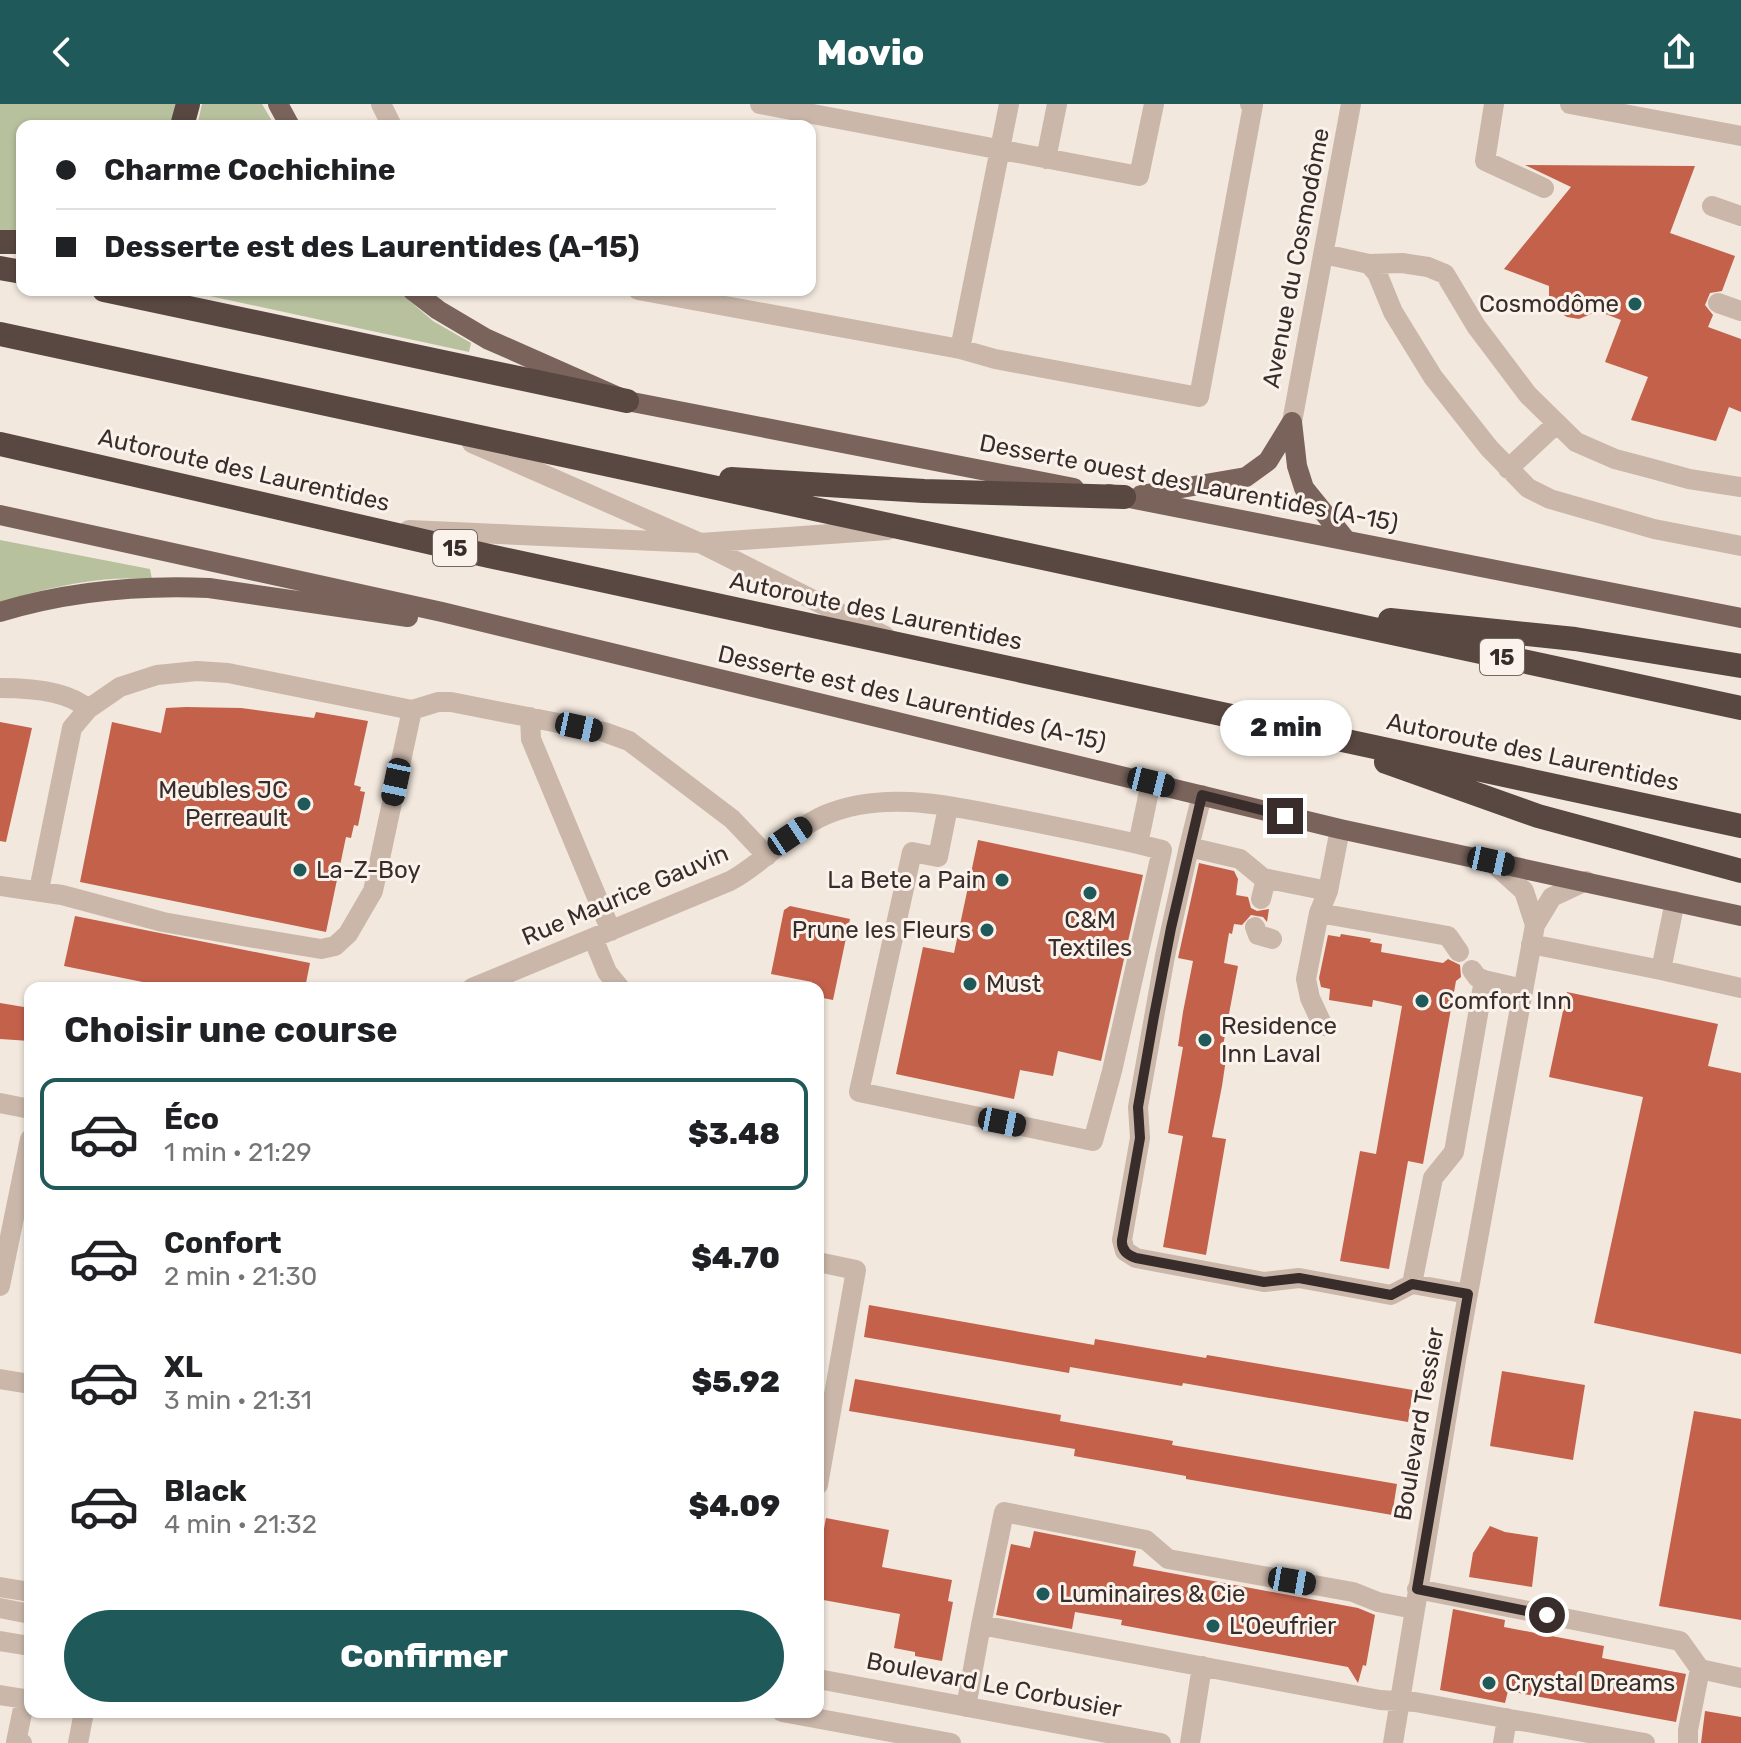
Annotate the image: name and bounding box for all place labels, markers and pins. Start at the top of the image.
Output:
place label: Cosmodôme [1479,290,1619,318]
marker: Cosmodôme [1626,295,1644,313]
place label: Meubles JC Perreault [158,776,288,832]
marker: Meubles JC Perreault [295,795,313,813]
place label: La-Z-Boy [316,856,421,884]
marker: La-Z-Boy [291,861,309,879]
place label: La Bete a Pain [827,866,986,894]
marker: La Bete a Pain [993,871,1011,889]
marker: C&M Textiles [1081,884,1099,902]
place label: C&M Textiles [1048,906,1132,962]
place label: Prune les Fleurs [792,916,971,944]
marker: Prune les Fleurs [978,921,996,939]
place label: Must [986,970,1041,998]
marker: Must [961,975,979,993]
place label: Comfort Inn [1438,987,1572,1015]
marker: Comfort Inn [1413,992,1431,1010]
place label: Residence Inn Laval [1221,1012,1337,1068]
marker: Residence Inn Laval [1196,1031,1214,1049]
place label: Luminaires & Cie [1059,1580,1246,1608]
marker: Luminaires & Cie [1034,1585,1052,1603]
place label: L'Oeufrier [1229,1612,1336,1640]
marker: L'Oeufrier [1204,1617,1222,1635]
place label: Crystal Dreams [1505,1669,1675,1697]
marker: Crystal Dreams [1480,1674,1498,1692]

